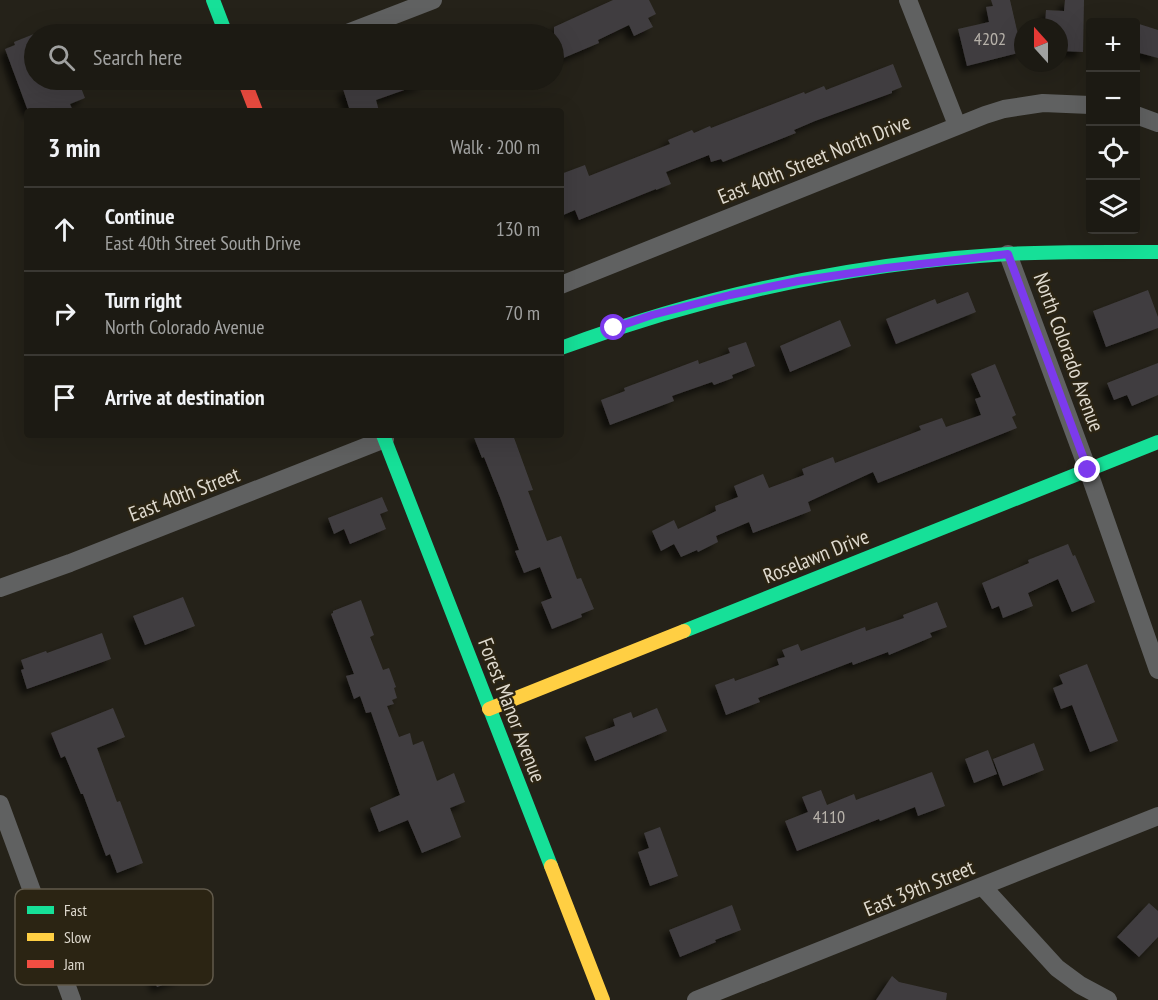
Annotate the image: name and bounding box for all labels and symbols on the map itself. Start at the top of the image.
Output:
north arrow [1014,18,1068,72]
house number: 4202 [974,27,1006,50]
street label: East 40th Street North Drive [714,108,914,210]
street label: North Colorado Avenue [1028,269,1110,435]
route start [600,314,626,340]
route end [1074,456,1100,482]
street label: East 40th Street [125,460,243,527]
street label: Roselawn Drive [759,523,873,589]
street label: Forest Manor Avenue [472,634,552,786]
house number: 4110 [813,805,845,828]
street label: East 39th Street [860,854,978,922]
legend [15,889,213,985]
text: Fast [64,900,87,920]
text: Slow [64,927,91,947]
text: Jam [63,954,85,974]

